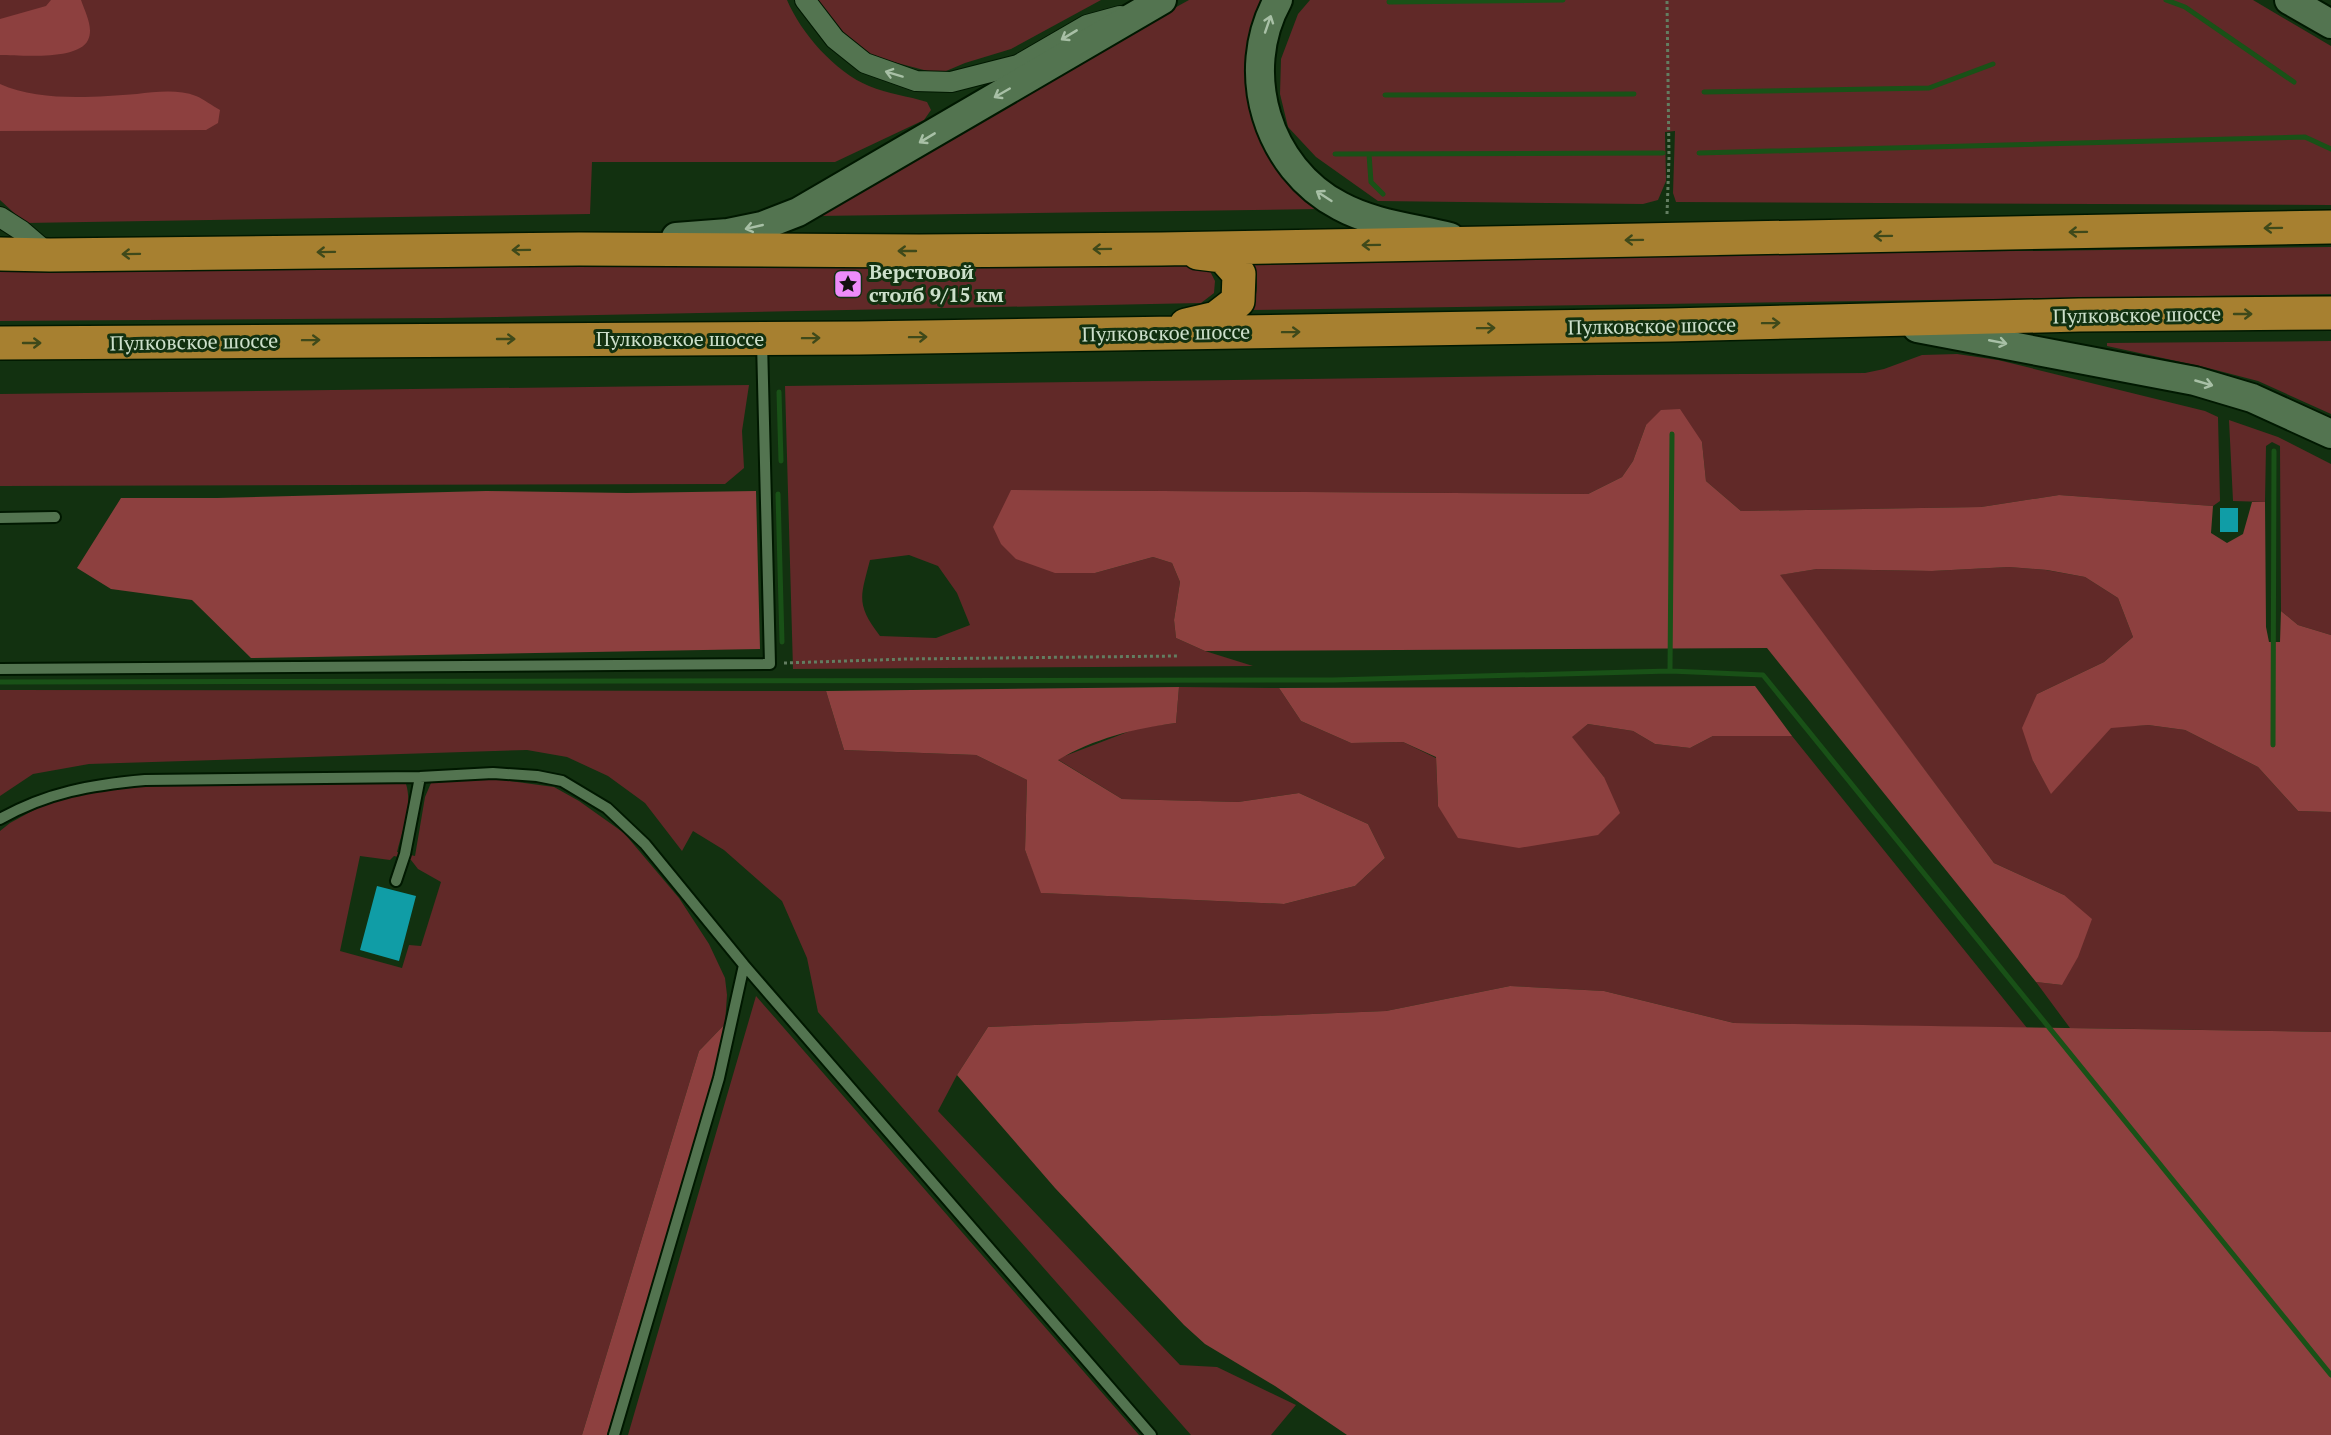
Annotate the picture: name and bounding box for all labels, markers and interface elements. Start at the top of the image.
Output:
one-way arrow [1263,15,1274,34]
one-way arrow [1061,30,1078,42]
one-way arrow [885,68,904,79]
one-way arrow [994,87,1011,99]
one-way arrow [919,132,936,144]
one-way arrow [1316,190,1333,202]
one-way arrow [745,222,765,233]
one-way arrow [2263,223,2283,234]
one-way arrow [2068,226,2088,238]
one-way arrow [1873,230,1893,241]
one-way arrow [1624,234,1644,246]
one-way arrow [1361,239,1381,250]
one-way arrow [1093,243,1113,255]
one-way arrow [511,244,531,256]
one-way arrow [898,245,918,257]
one-way arrow [316,246,336,258]
one-way arrow [121,248,141,260]
place label: Верстовой столб 9/15 км [869,258,1004,308]
place icon: Верстовой столб 9/15 км [832,268,864,300]
street label: Пулковское шоссе [2052,300,2222,329]
one-way arrow [2232,308,2252,320]
street label: Пулковское шоссе [1567,311,1737,340]
street label: Пулковское шоссе [1081,318,1251,347]
one-way arrow [1760,318,1780,329]
one-way arrow [1476,323,1496,334]
street label: Пулковское шоссе [596,325,764,352]
one-way arrow [1281,326,1301,337]
street label: Пулковское шоссе [109,327,279,356]
one-way arrow [907,331,927,343]
one-way arrow [800,332,820,344]
one-way arrow [496,333,516,345]
one-way arrow [301,334,321,346]
one-way arrow [21,337,41,349]
one-way arrow [1987,337,2007,348]
one-way arrow [2194,378,2213,389]

